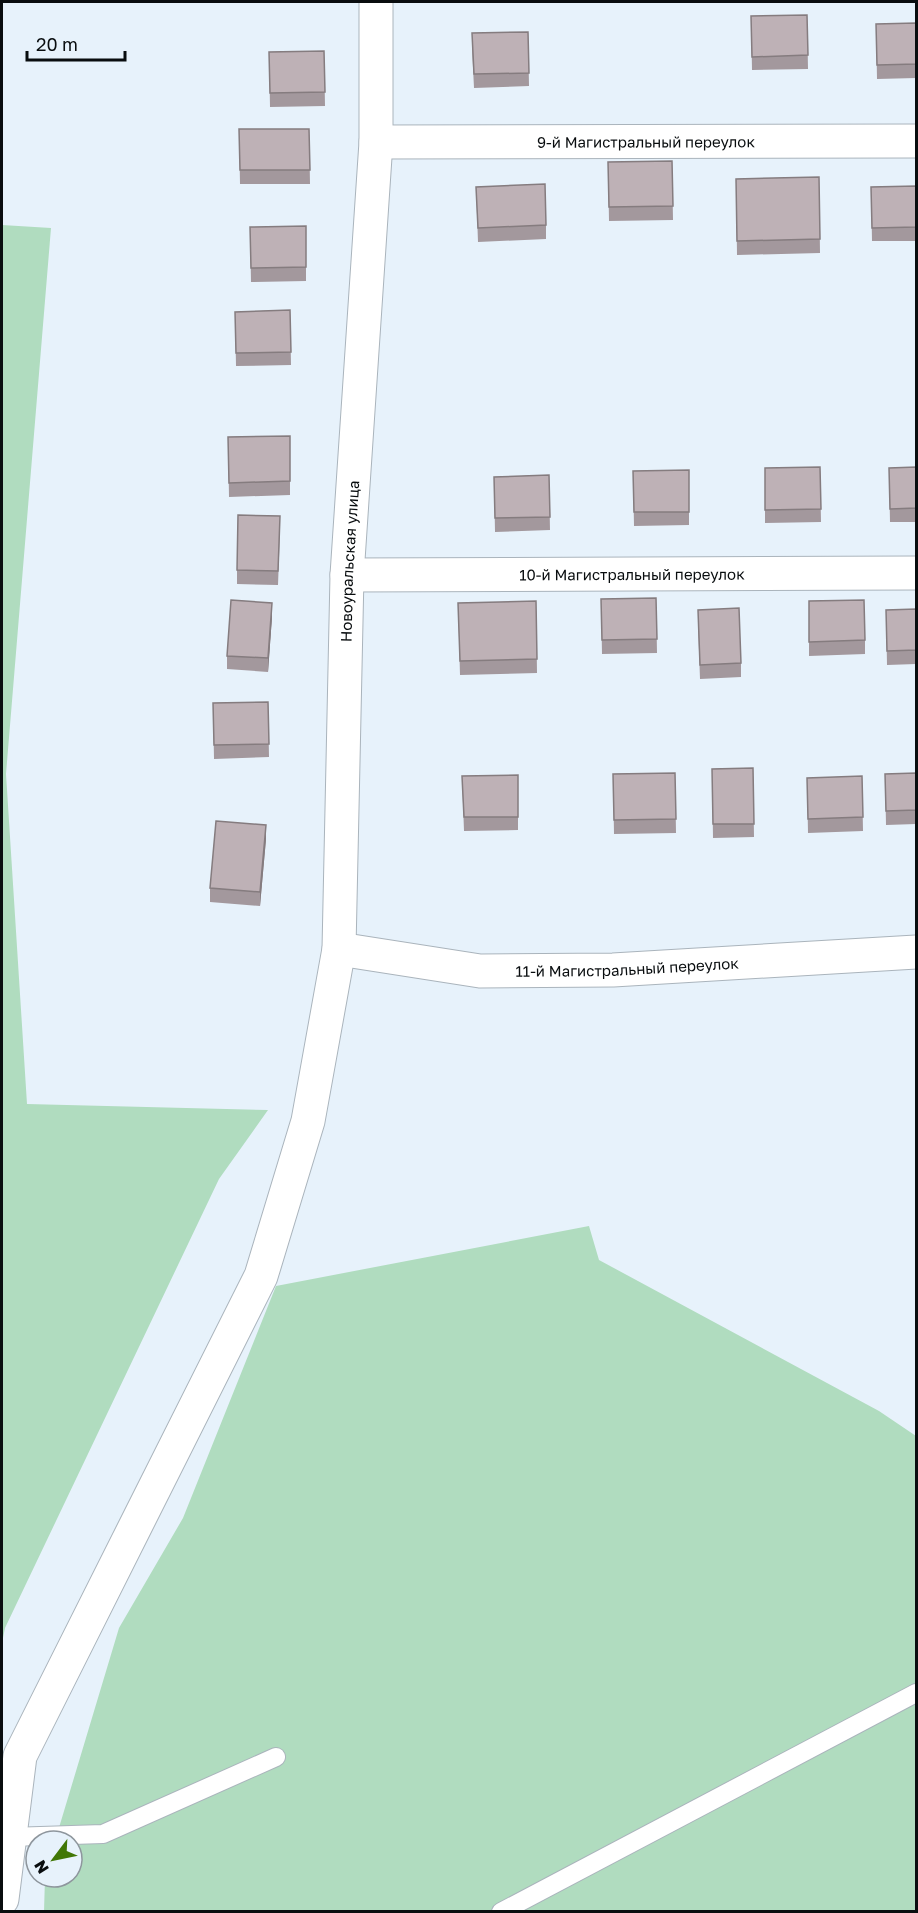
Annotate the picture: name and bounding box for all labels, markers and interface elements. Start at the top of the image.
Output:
scale bar [27,24,124,62]
text: 20 m [36,33,78,55]
street label: 9-й Магистральный переулок [537,132,755,151]
street label: Новоуральская улица [337,480,362,642]
street label: 10-й Магистральный переулок [519,565,745,583]
street label: 11-й Магистральный переулок [515,954,740,980]
north arrow [24,1829,84,1889]
text: N [30,1856,53,1877]

